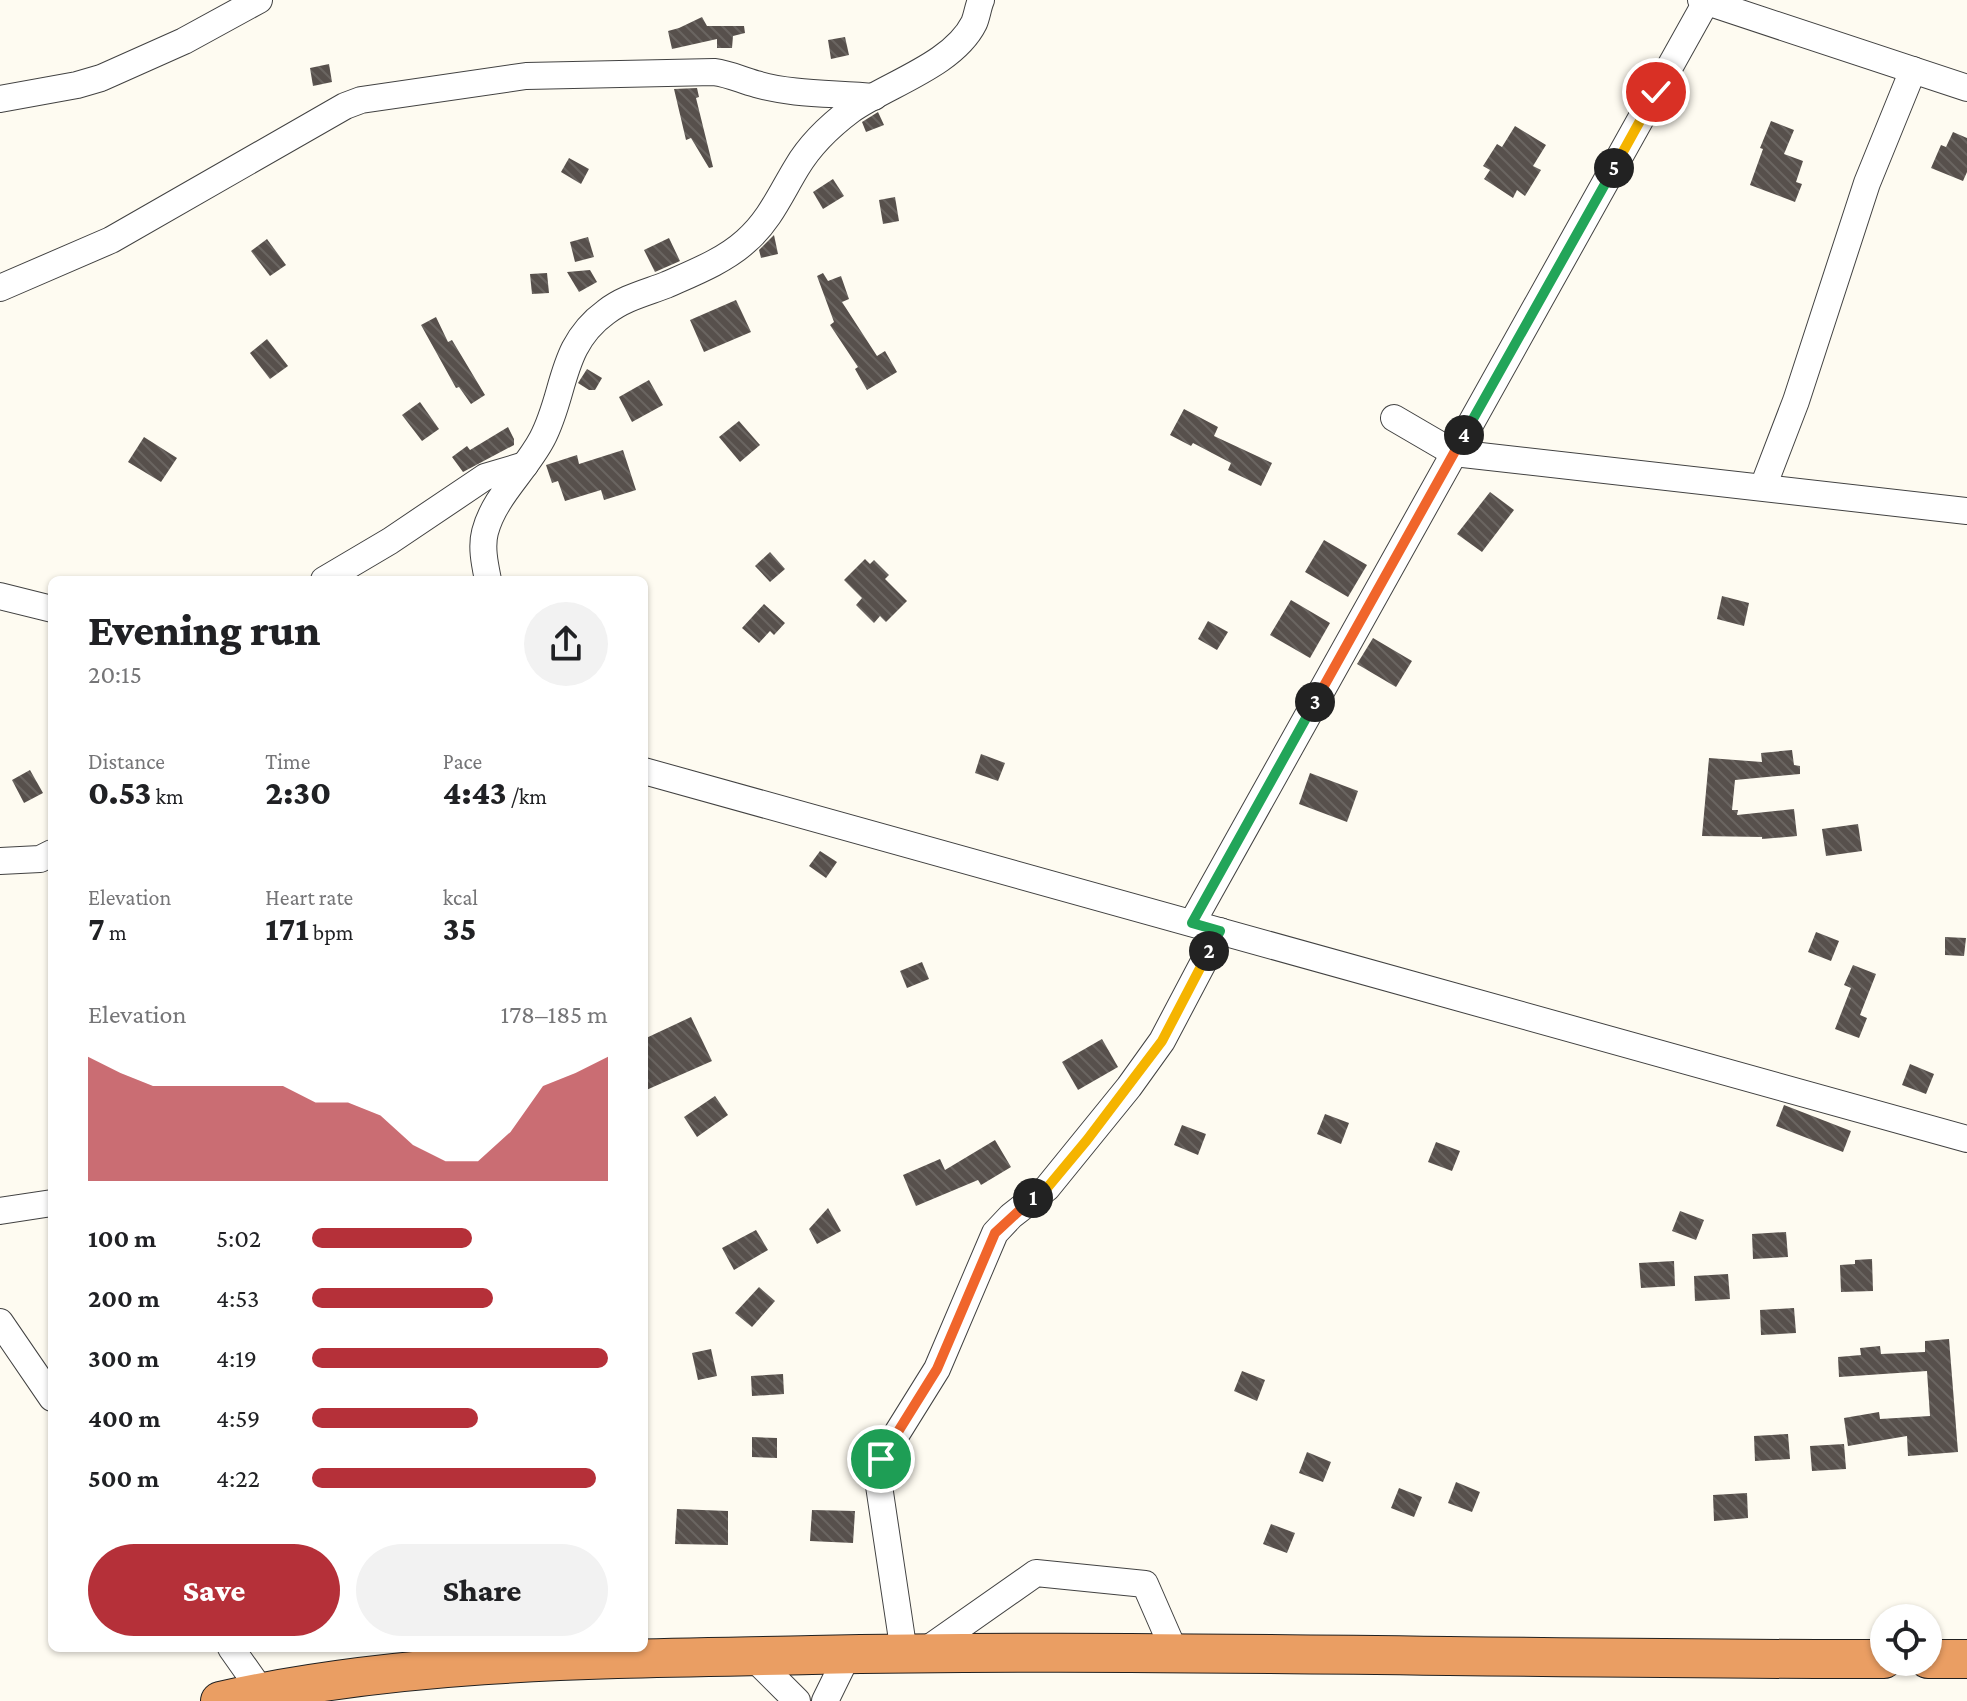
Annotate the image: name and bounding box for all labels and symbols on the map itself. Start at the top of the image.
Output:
pin [1622,58,1690,126]
pin: 5 [1594,148,1634,188]
pin: 4 [1444,415,1484,455]
pin: 3 [1295,682,1335,722]
pin: 2 [1189,931,1229,971]
pin: 1 [1013,1178,1053,1218]
pin [847,1425,915,1493]

